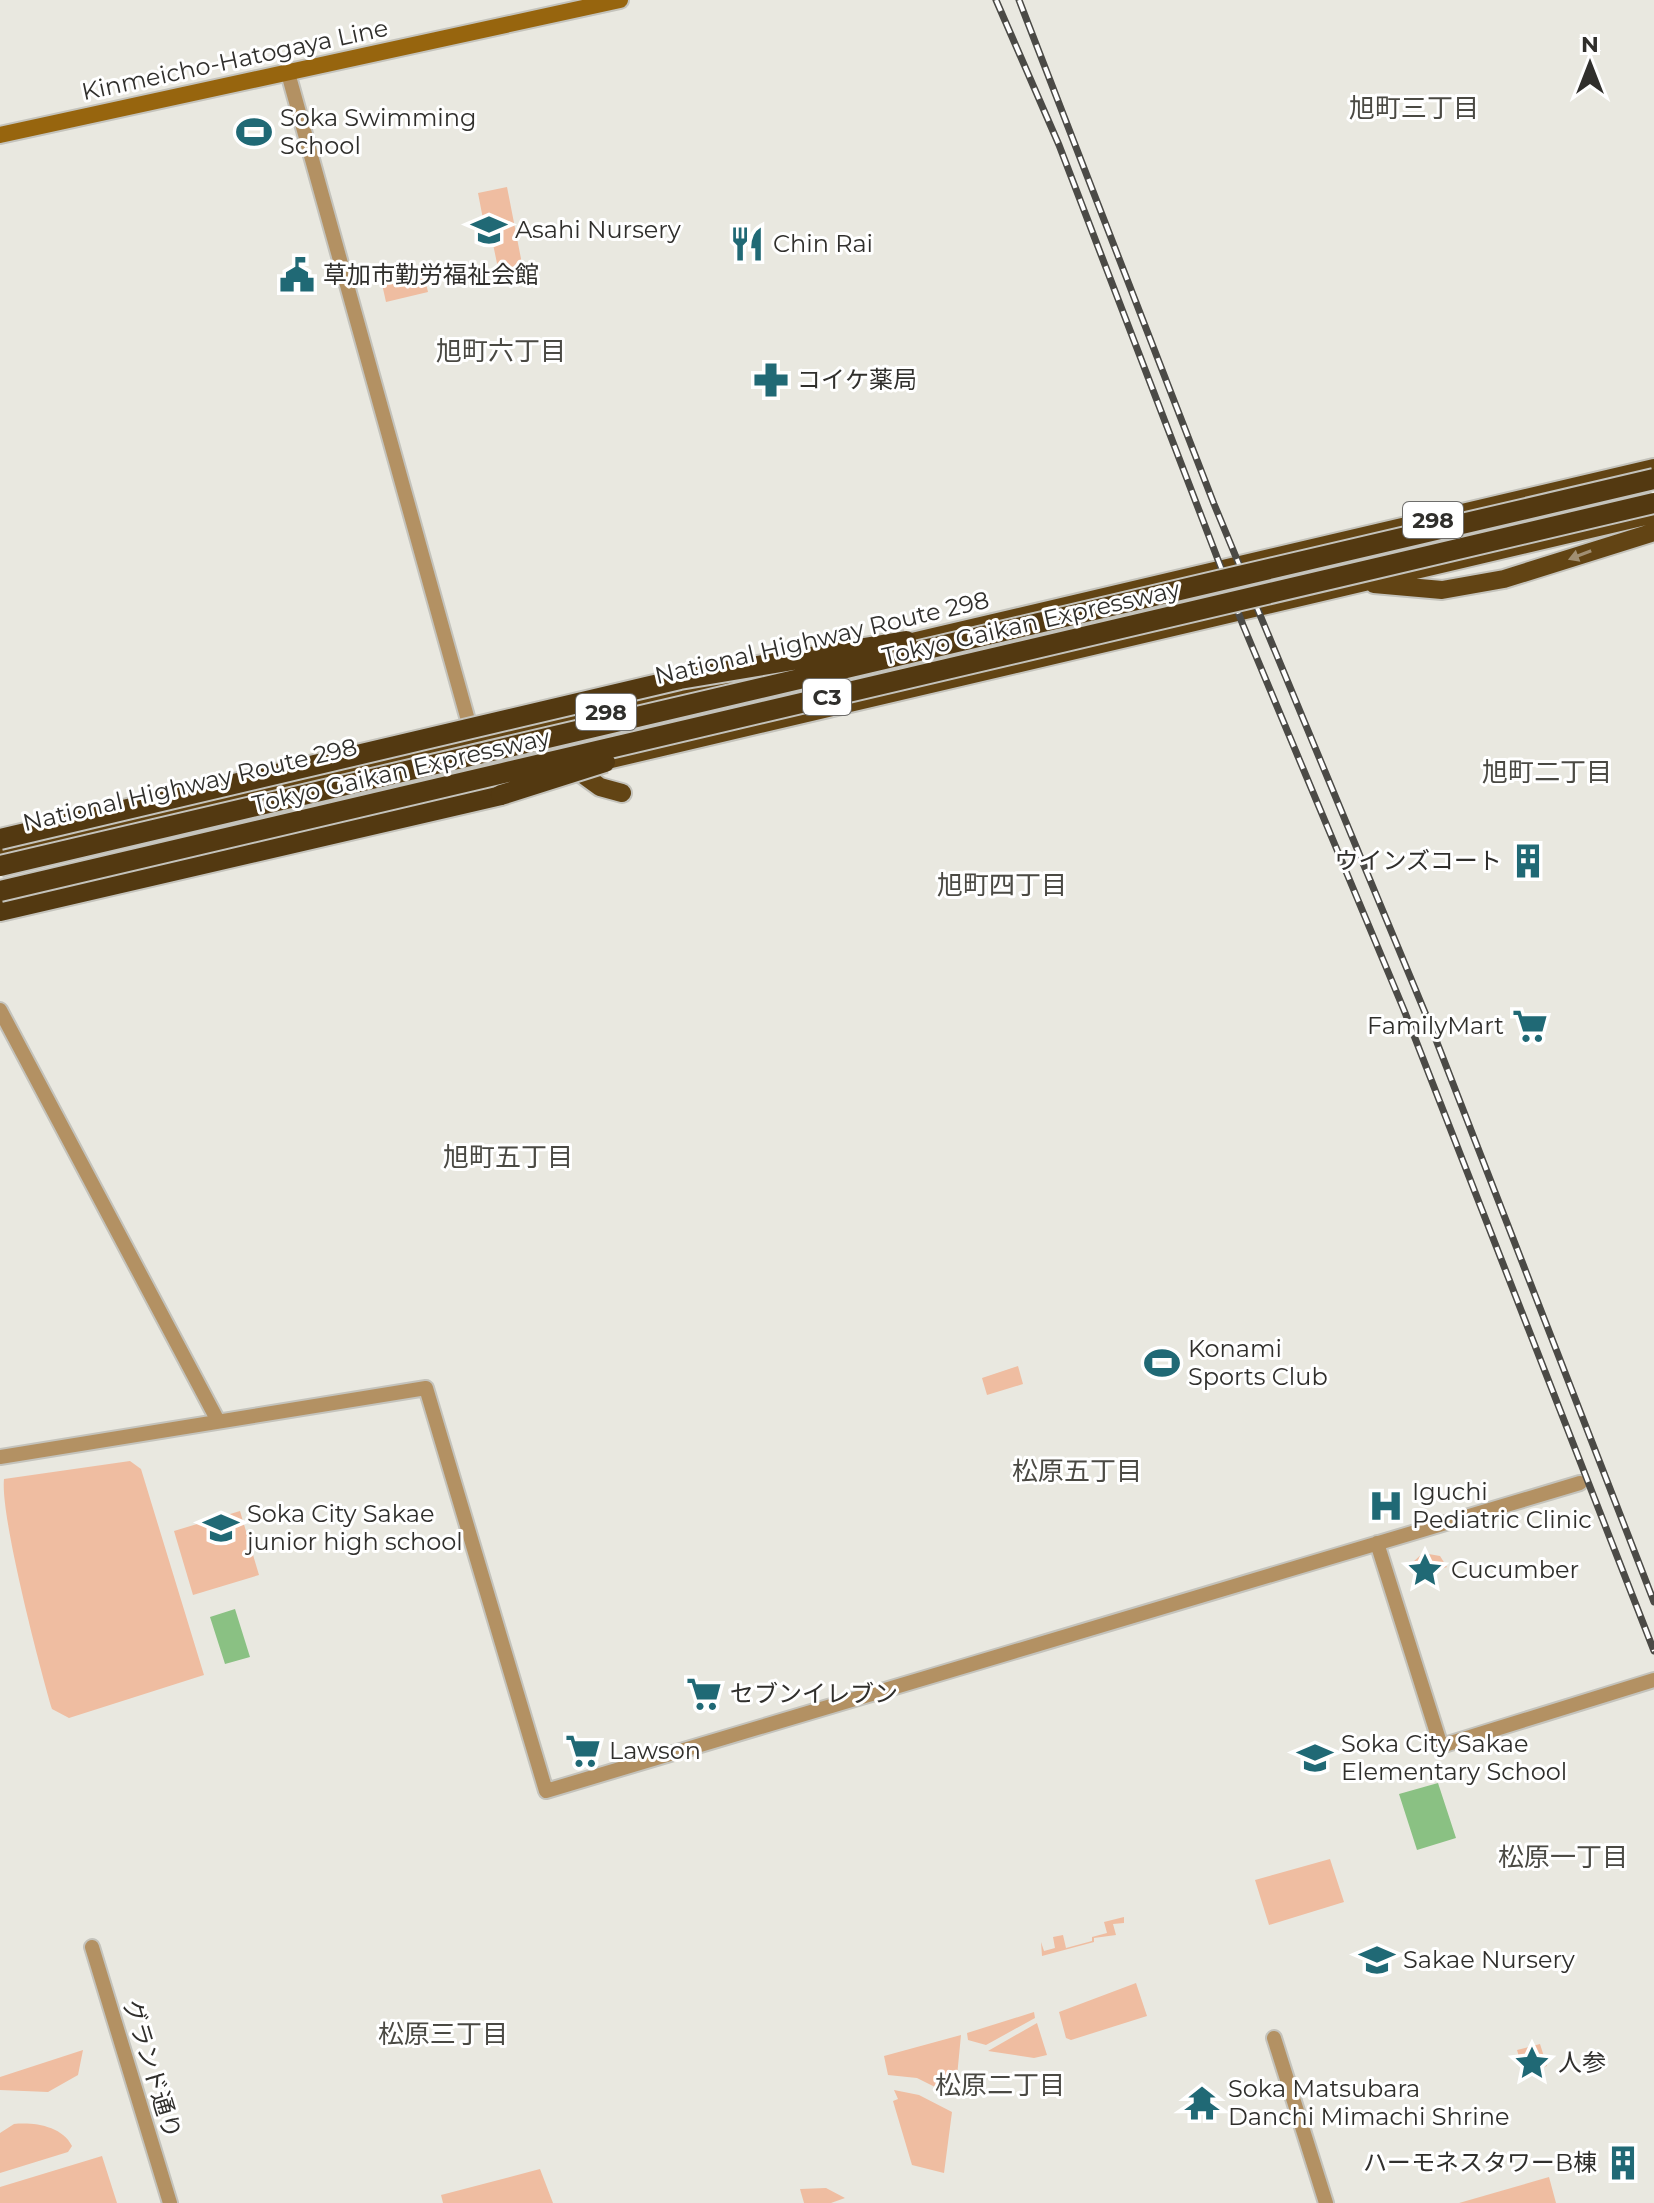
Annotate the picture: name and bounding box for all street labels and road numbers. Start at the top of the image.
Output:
street label: Kinmeicho-Hatogaya Line [79,13,391,106]
road number: 298 [1403,502,1463,538]
street label: Tokyo Gaikan Expressway [879,574,1182,671]
street label: National Highway Route 298 [652,585,992,690]
road number: C3 [803,679,851,715]
road number: 298 [576,694,636,730]
street label: Tokyo Gaikan Expressway [249,722,552,819]
street label: National Highway Route 298 [20,732,360,837]
street label: グランド通り [118,1996,187,2142]

